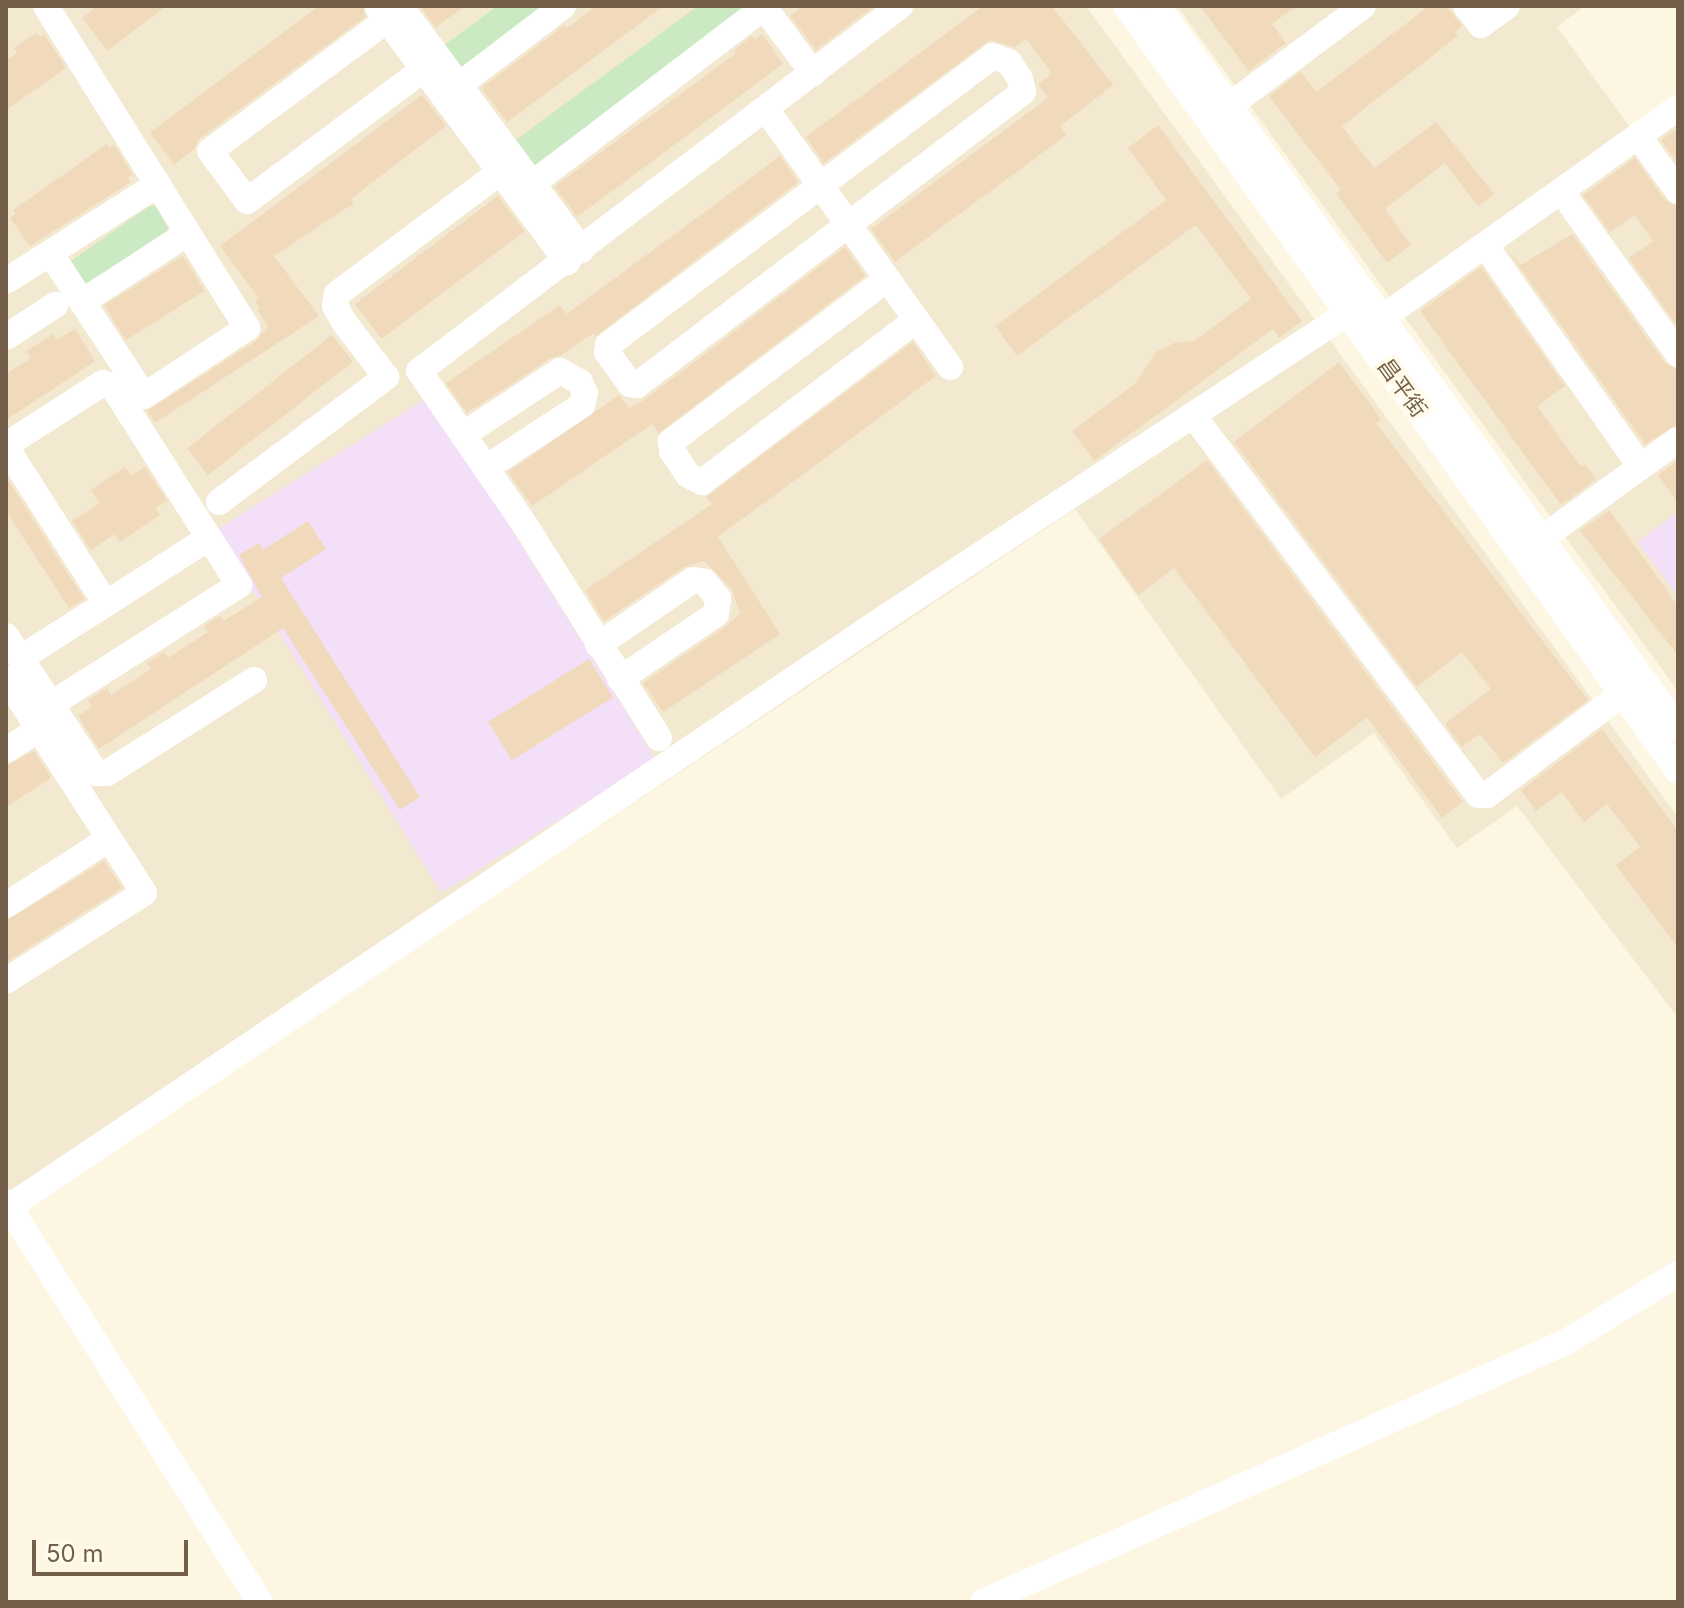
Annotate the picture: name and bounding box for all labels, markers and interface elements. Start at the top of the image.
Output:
street label: 昌平街 [1372,354,1432,422]
scale bar [36,1524,192,1574]
text: 50 m [46,1539,104,1568]

